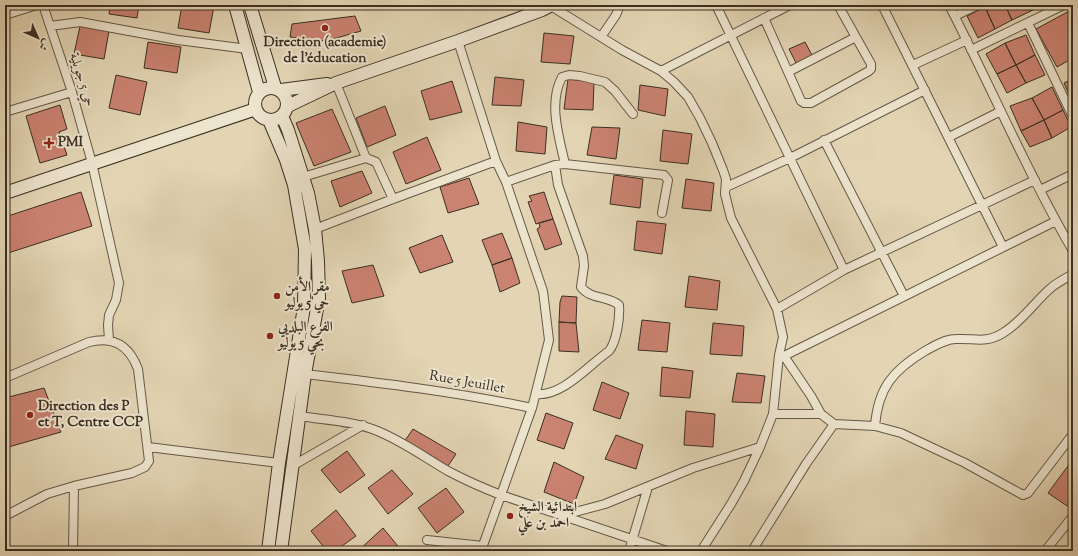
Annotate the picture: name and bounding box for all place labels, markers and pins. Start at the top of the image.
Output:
marker: Direction (academie) de l'éducation [320,23,330,33]
place label: Direction (academie) de l'éducation [264,33,386,69]
place label: PMI [58,133,84,153]
marker: PMI [43,137,55,149]
place label: مقر الأمن حي 5 يوليو [283,276,330,314]
marker: مقر الأمن حي 5 يوليو [272,291,282,301]
place label: الفرع البلديي بحي 5 يوليو [276,318,333,355]
marker: الفرع البلديي بحي 5 يوليو [265,331,275,341]
place label: Direction des P et T, Centre CCP [38,397,143,433]
marker: Direction des P et T, Centre CCP [25,410,35,420]
place label: ابتدائية الشيخ احمد بن علي [517,498,577,536]
marker: ابتدائية الشيخ احمد بن علي [505,511,515,521]

